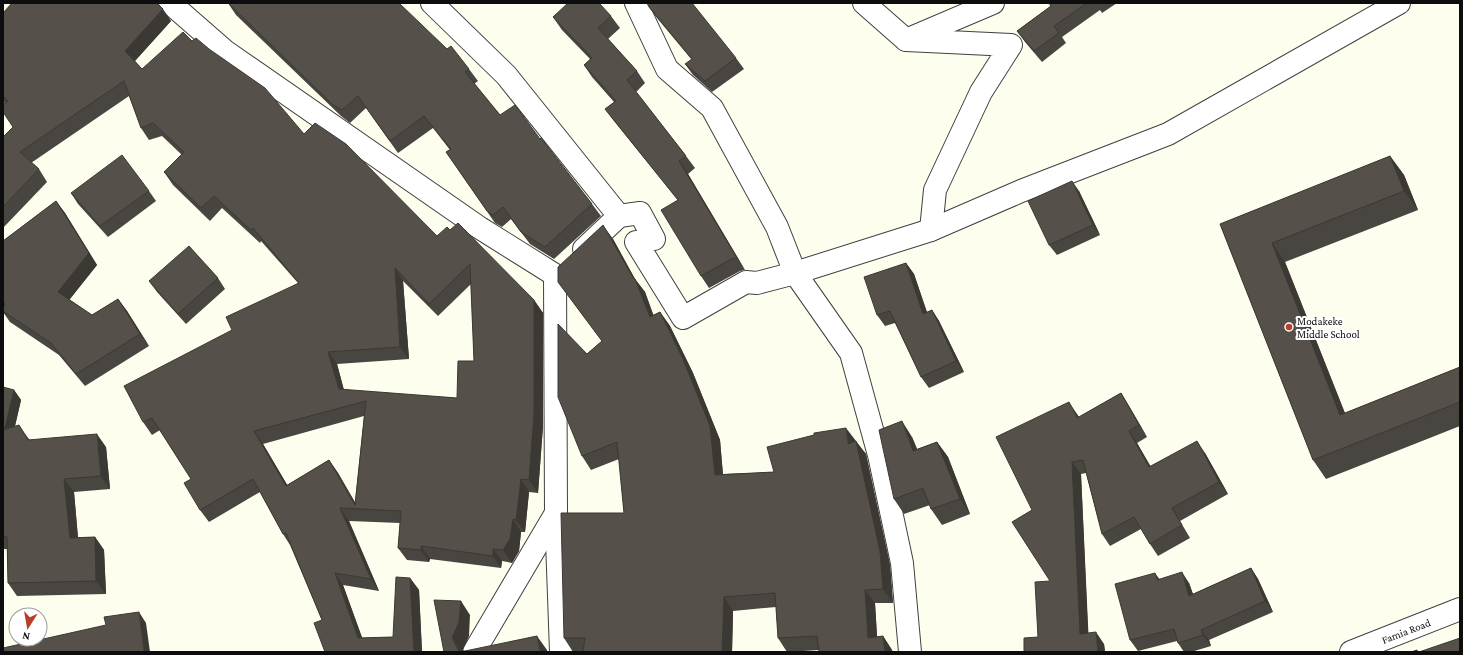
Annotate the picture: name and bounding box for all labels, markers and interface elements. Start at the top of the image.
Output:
place label: Modakeke Middle School [1297,315,1360,340]
marker: Modakeke Middle School [1284,322,1294,332]
north arrow [8,607,48,647]
street label: Famia Road [1380,616,1432,646]
text: N [21,630,31,643]

